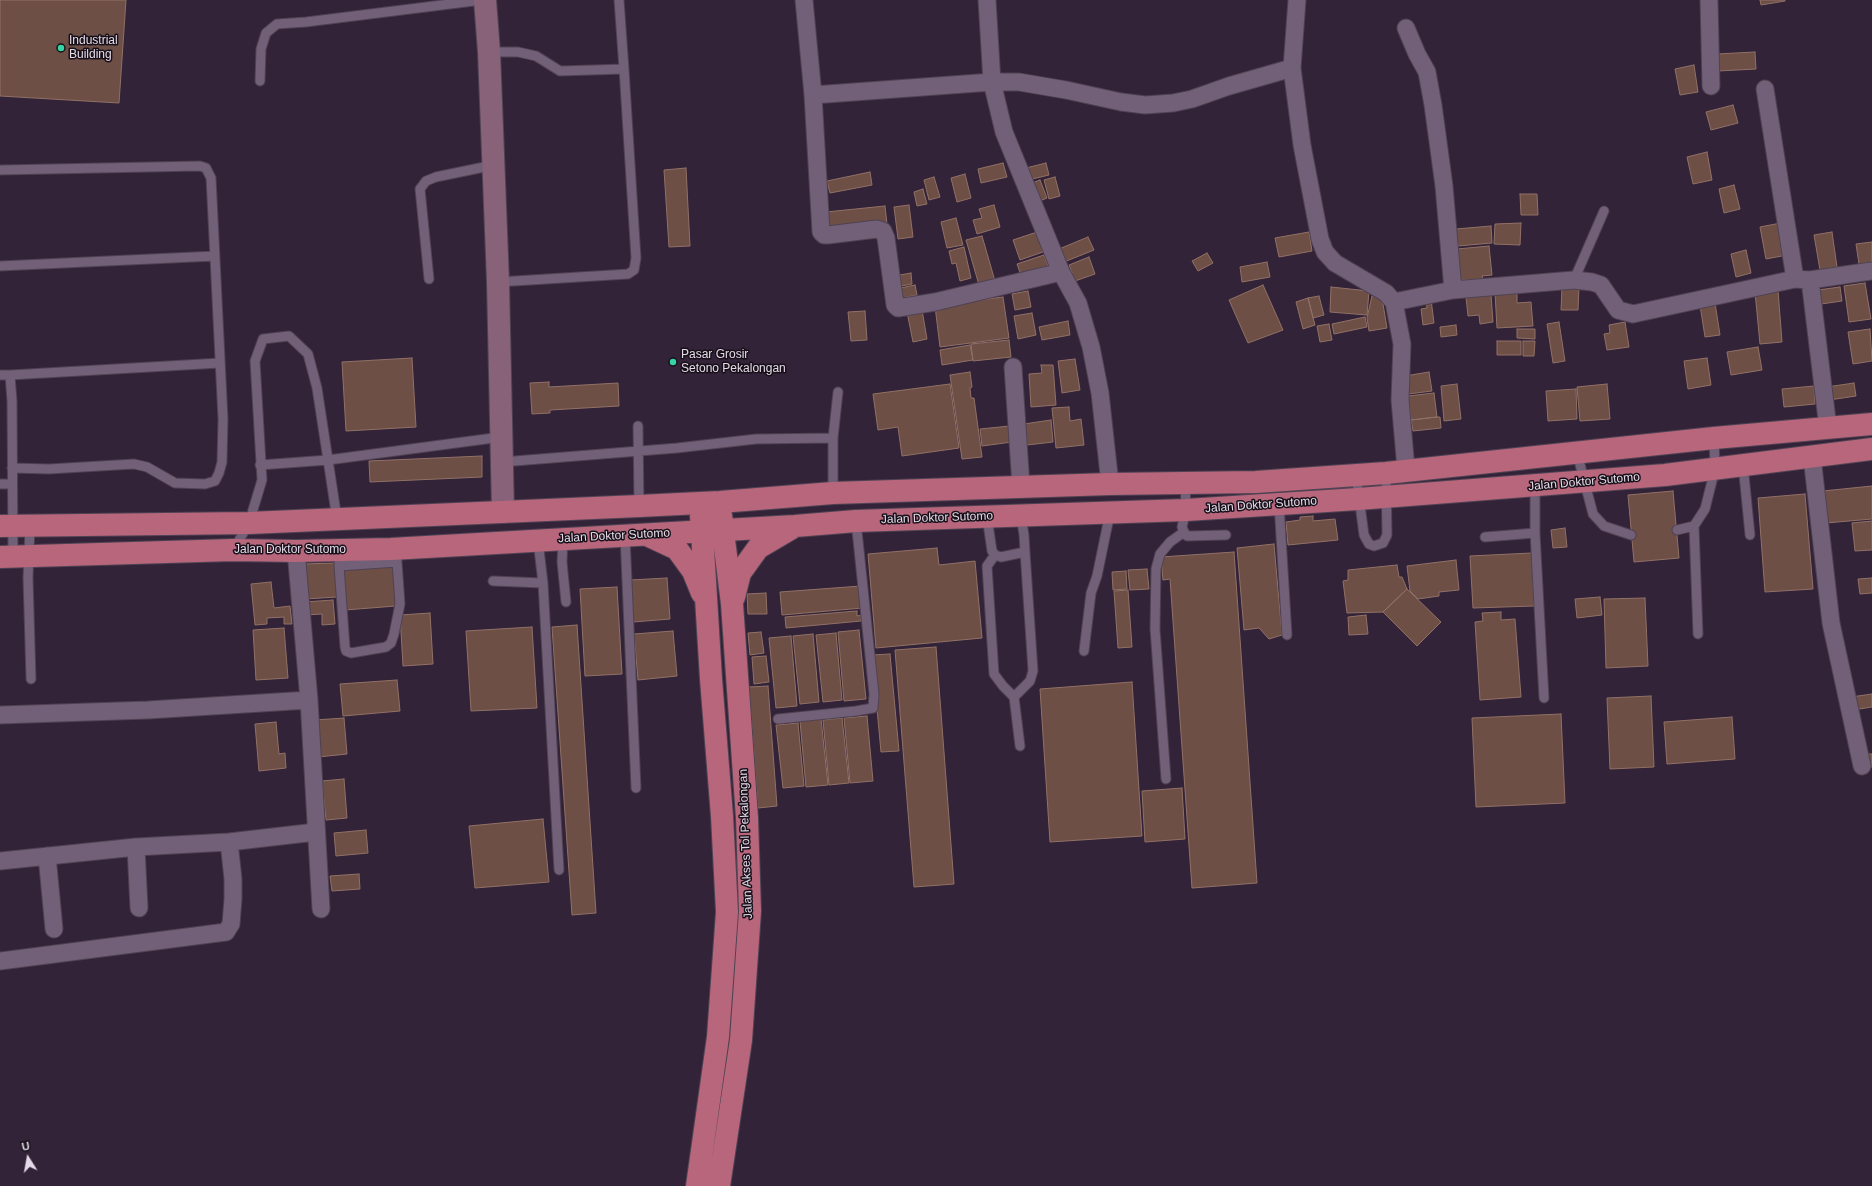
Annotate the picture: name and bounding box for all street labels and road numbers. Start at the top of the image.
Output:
street label: Jalan Doktor Sutomo [1528,470,1640,494]
street label: Jalan Doktor Sutomo [1205,494,1317,516]
street label: Jalan Doktor Sutomo [881,509,993,527]
street label: Jalan Doktor Sutomo [558,526,670,546]
street label: Jalan Doktor Sutomo [234,543,346,557]
street label: Jalan Akses Tol Pekalongan [736,769,756,919]

